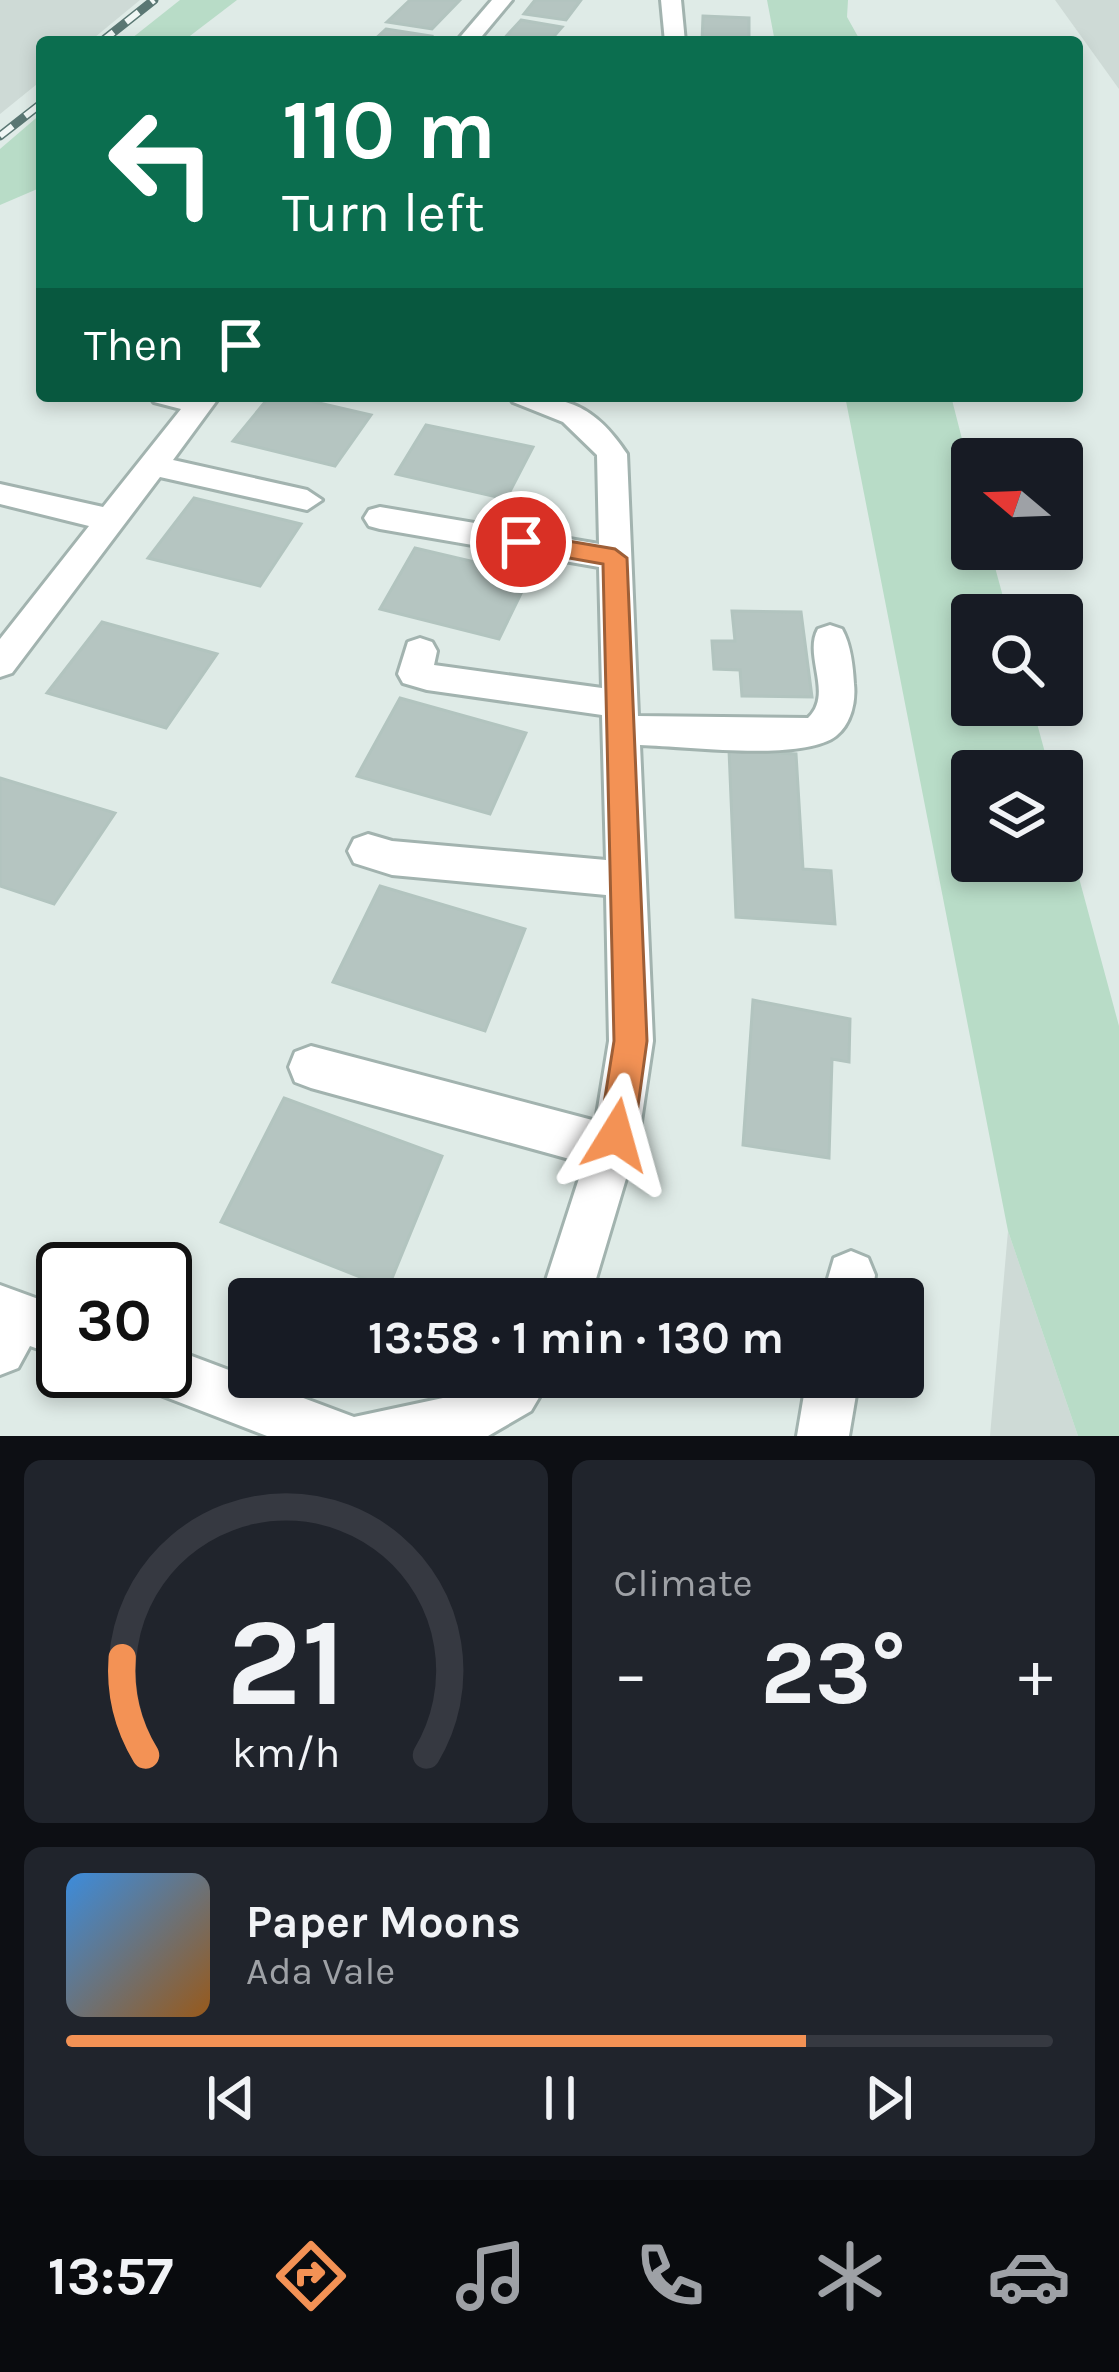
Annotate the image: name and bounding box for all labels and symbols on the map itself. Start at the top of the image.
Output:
north arrow [951,438,1083,570]
pin [470,491,572,593]
position arrow [553,1072,679,1198]
speed limit sign: 30 [36,1242,192,1398]

